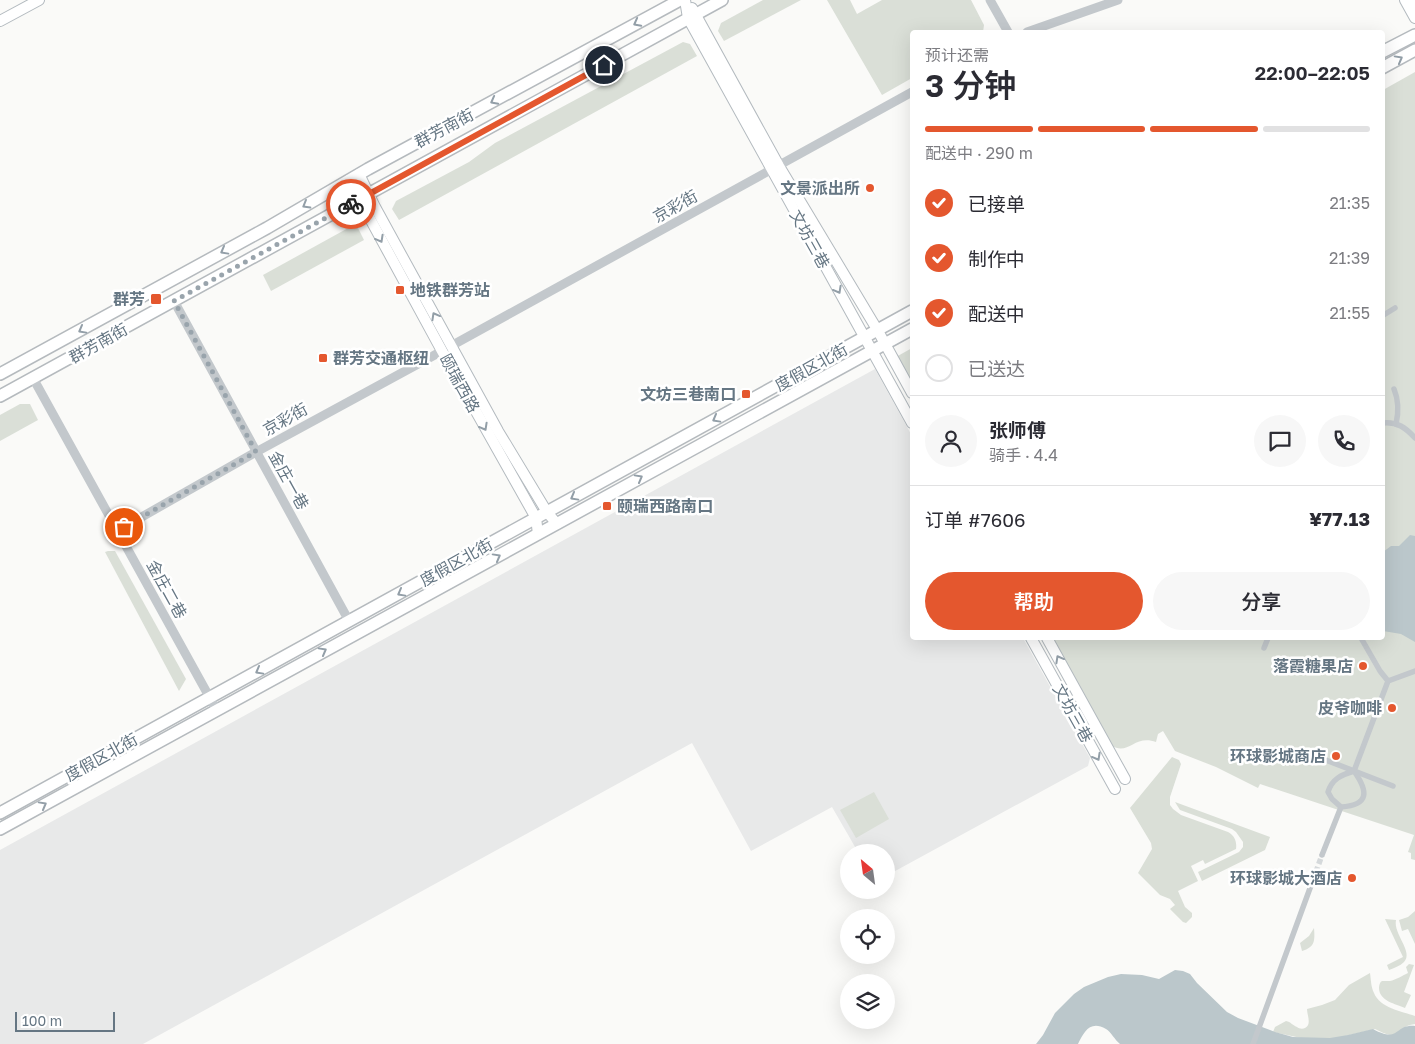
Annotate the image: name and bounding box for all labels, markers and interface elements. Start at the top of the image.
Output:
one-way arrow [633,17,642,27]
pin [583,44,625,86]
text: 预计还需 [925,45,989,65]
icon: home [590,51,618,79]
one-way arrow [1393,55,1402,65]
text: 22:00–22:05 [1255,61,1370,84]
text: 3 分钟 [925,66,1016,104]
one-way arrow [490,94,499,104]
street label: 群芳南街 [411,104,477,152]
text: 配送中 · 290 m [925,143,1033,163]
place label: 文景派出所 [780,178,860,198]
courier [326,179,376,229]
marker: 文景派出所 [864,182,876,194]
street label: 京彩街 [649,186,701,226]
icon: check [925,189,953,217]
icon: bike [337,190,365,218]
text: 已接单 [968,192,1025,215]
text: 21:35 [1330,193,1370,213]
one-way arrow [302,199,311,209]
street label: 文坊三巷 [786,206,834,272]
one-way arrow [374,233,384,242]
icon: check [925,244,953,272]
one-way arrow [220,245,229,255]
text: 制作中 [968,247,1025,270]
text: 21:39 [1329,248,1370,268]
place label: 地铁群芳站 [410,280,490,300]
marker: 地铁群芳站 [394,284,406,296]
one-way arrow [832,284,842,293]
place label: 群芳 [113,289,145,309]
marker: 群芳 [149,292,163,306]
icon: check [925,299,953,327]
text: 配送中 [968,302,1025,325]
text: 21:55 [1330,303,1370,323]
one-way arrow [431,313,441,322]
street label: 群芳南街 [65,319,131,367]
one-way arrow [78,323,87,333]
street label: 度假区北街 [771,339,851,395]
place label: 群芳交通枢纽 [333,348,429,368]
street label: 颐瑞西路 [436,350,484,416]
marker: 群芳交通枢纽 [317,352,329,364]
text: 已送达 [968,357,1025,380]
place label: 文坊三巷南口 [640,384,736,404]
marker: 文坊三巷南口 [740,388,752,400]
street label: 京彩街 [259,399,311,439]
one-way arrow [713,413,722,423]
button: person [925,415,977,467]
button: chat [1254,415,1306,467]
button: phone [1318,415,1370,467]
text: 张师傅 [989,418,1046,441]
one-way arrow [478,421,488,430]
text: 骑手 · 4.4 [989,445,1058,465]
street label: 金庄一巷 [265,447,313,513]
one-way arrow [634,474,643,484]
one-way arrow [570,491,579,501]
place label: 颐瑞西路南口 [617,496,713,516]
marker: 颐瑞西路南口 [601,500,613,512]
pin [103,506,145,548]
text: ¥77.13 [1309,507,1370,530]
text: 订单 #7606 [925,508,1026,531]
icon: bag [110,513,138,541]
street label: 度假区北街 [416,534,496,590]
one-way arrow [491,553,500,563]
street label: 金庄二巷 [143,556,191,622]
button: 帮助 [925,572,1143,630]
button: 分享 [1153,572,1370,630]
one-way arrow [397,586,406,596]
one-way arrow [318,647,327,657]
one-way arrow [1056,655,1066,664]
place label: 落霞糖果店 [1273,656,1353,676]
marker: 落霞糖果店 [1357,660,1369,672]
one-way arrow [255,665,264,675]
street label: 文坊三巷 [1049,680,1097,746]
place label: 皮爷咖啡 [1318,698,1382,718]
marker: 皮爷咖啡 [1386,702,1398,714]
street label: 度假区北街 [61,729,141,785]
place label: 环球影城商店 [1230,746,1326,766]
marker: 环球影城商店 [1330,750,1342,762]
one-way arrow [1090,751,1100,760]
one-way arrow [37,801,46,811]
north arrow [840,844,895,899]
map controls [840,844,895,1029]
place label: 环球影城大酒店 [1230,868,1342,888]
marker: 环球影城大酒店 [1346,872,1358,884]
button: locate [840,909,895,964]
button: layers [840,974,895,1029]
scale bar [15,1009,115,1032]
text: 100 m [22,1012,62,1029]

